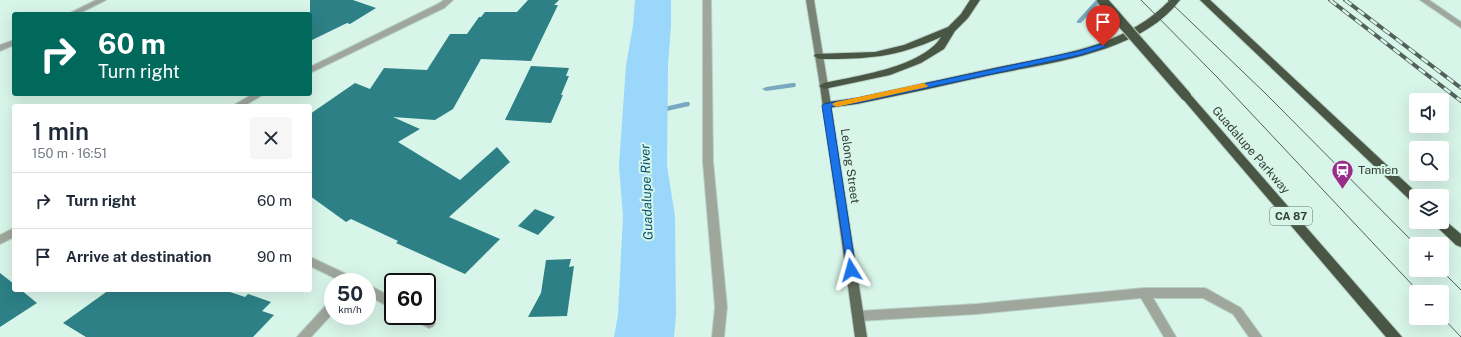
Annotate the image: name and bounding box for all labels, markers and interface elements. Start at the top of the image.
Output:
pin [1086,5,1120,46]
icon: arrive [1092,11,1114,33]
text: 60 m [98,27,166,60]
icon: right [32,28,84,80]
text: Turn right [98,61,180,82]
map controls [1409,93,1449,325]
button: sound [1409,93,1449,133]
street label: Guadalupe Parkway [1209,103,1293,197]
text: 1 min [32,117,89,145]
button: close [250,117,292,159]
street label: Lelong Street [838,127,862,205]
button: search [1409,141,1449,181]
water label: Guadalupe River [637,144,656,240]
text: 150 m · 16:51 [32,146,107,161]
station icon: Tamien [1329,157,1355,190]
place label: Tamien [1358,163,1398,177]
button: layers [1409,189,1449,229]
icon: right [32,190,54,212]
text: Turn right [66,192,136,209]
text: 60 m [257,192,292,209]
road number: CA 87 [1270,207,1312,225]
button: + [1409,237,1449,277]
icon: arrive [32,246,54,268]
text: Arrive at destination [66,248,211,265]
text: 90 m [257,248,292,265]
position arrow [830,249,872,291]
speed limit sign: 60 [384,273,436,325]
text: 50 [337,282,363,306]
button: − [1409,285,1449,325]
text: km/h [338,303,362,315]

